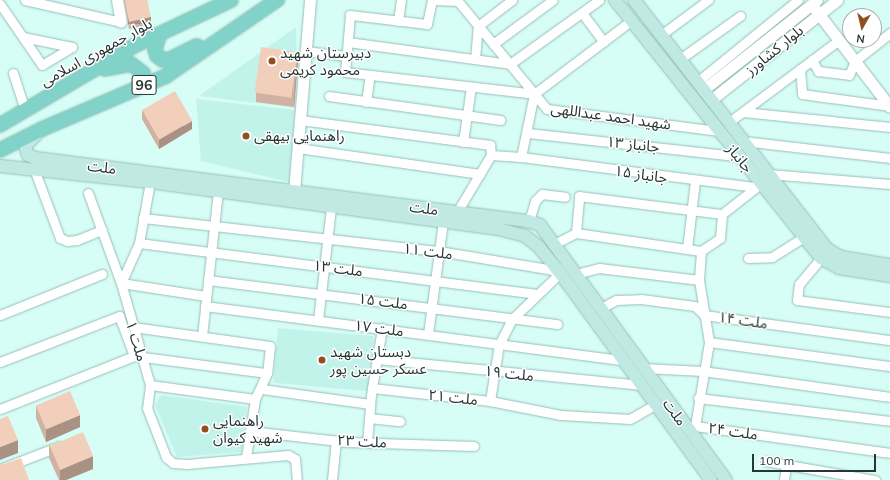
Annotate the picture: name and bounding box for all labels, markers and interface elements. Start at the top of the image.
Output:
north arrow [842,8,882,48]
street label: بلوار جمهوری اسلامی [37,14,155,90]
street label: بلوار کشاورز [741,21,807,79]
text: N [855,31,866,46]
place label: دبیرستان شهید محمود کریمی [280,43,371,78]
marker: دبیرستان شهید محمود کریمی [267,56,277,66]
road number: 96 [131,73,157,97]
street label: شهید احمد عبداللهی [550,99,672,133]
place label: راهنمایی بیهقی [254,127,345,145]
marker: راهنمایی بیهقی [241,131,251,141]
street label: جانباز ۱۳ [606,132,660,156]
street label: جانباز [723,140,757,176]
street label: ملت [87,156,117,178]
street label: جانباز ۱۵ [613,161,669,187]
street label: ملت [409,197,439,219]
street label: ملت ۱۱ [402,239,454,263]
street label: ملت ۱۳ [312,256,364,280]
street label: ملت ۱۵ [357,289,409,313]
street label: ملت ۱۴ [717,308,769,332]
street label: ملت ۱۷ [353,316,405,340]
street label: ملت ۱ [122,319,152,363]
place label: دبستان شهید عسکر حسین پور [330,342,427,377]
marker: دبستان شهید عسکر حسین پور [317,355,327,365]
street label: ملت ۱۹ [483,361,535,385]
street label: ملت ۲۱ [427,385,479,409]
street label: ملت [659,395,691,429]
place label: راهنمایی شهید کیوان [213,411,283,446]
street label: ملت ۲۴ [707,419,759,443]
marker: راهنمایی شهید کیوان [200,424,210,434]
street label: ملت ۲۳ [337,431,387,451]
scale bar [754,446,878,472]
text: 100 m [759,453,794,468]

